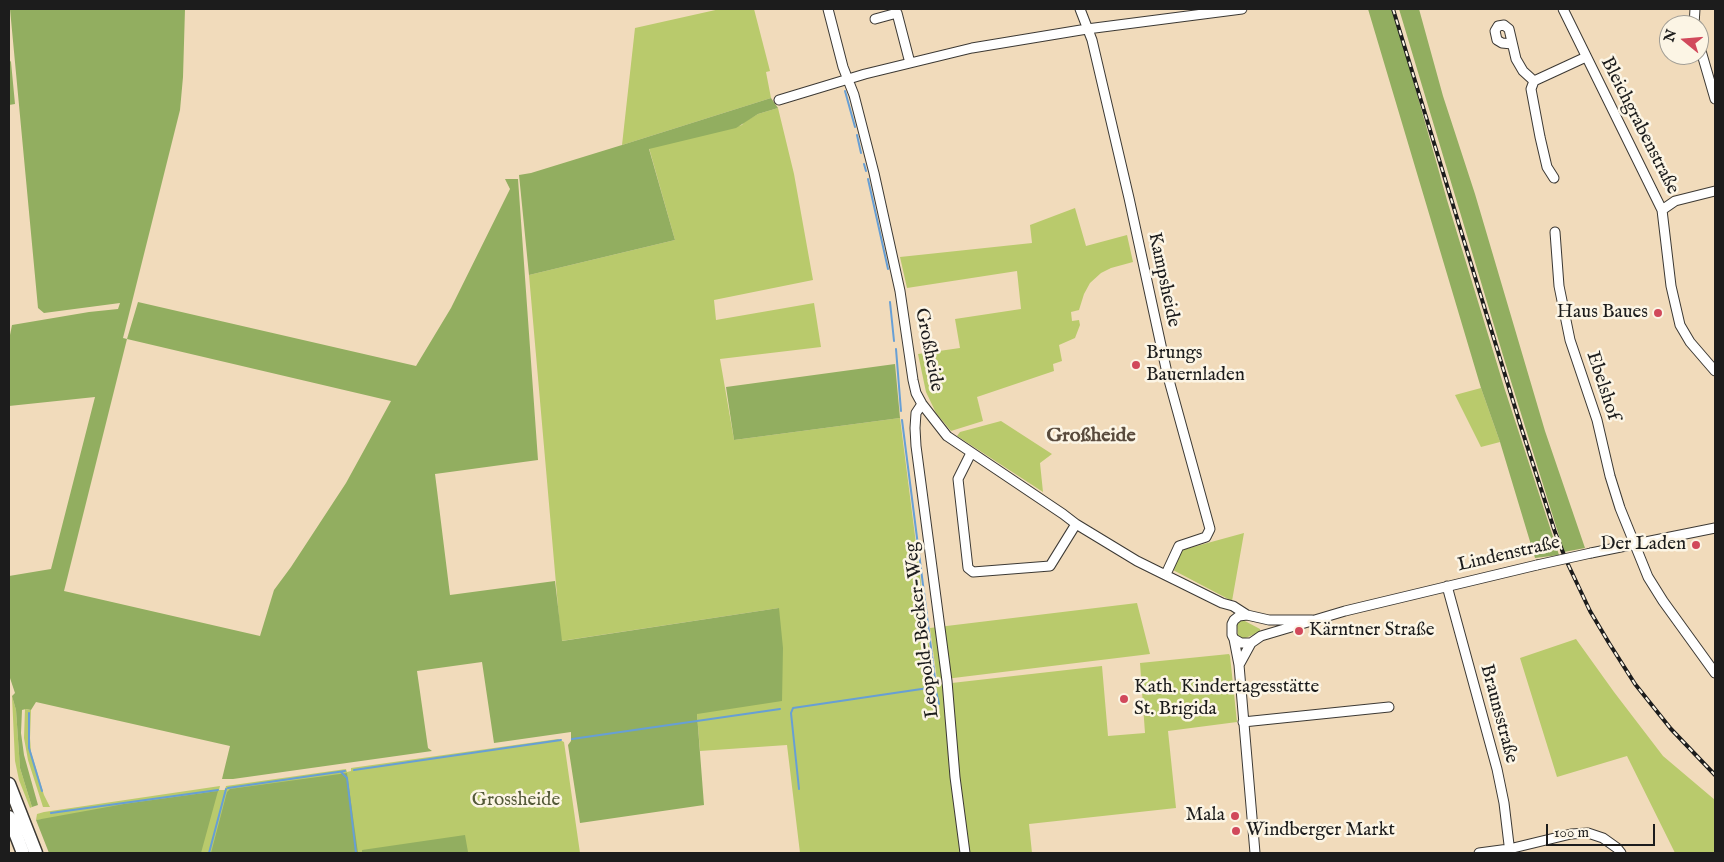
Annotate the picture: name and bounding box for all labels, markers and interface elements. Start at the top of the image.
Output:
north arrow [1659,15,1709,65]
text: N [1660,27,1681,44]
street label: Bleichgrabenstraße [1595,54,1683,198]
street label: Kampsheide [1142,231,1184,329]
place label: Haus Baues [1557,302,1648,324]
street label: Großheide [909,306,947,394]
marker: Haus Baues [1652,307,1664,319]
place label: Brungs Bauernladen [1146,343,1245,387]
street label: Ebelshof [1580,349,1624,423]
marker: Brungs Bauernladen [1130,359,1142,371]
district label: Großheide [1046,425,1136,449]
street label: Lindenstraße [1455,532,1563,578]
place label: Der Laden [1600,534,1686,556]
marker: Der Laden [1690,539,1702,551]
street label: Leopold-Becker-Weg [901,541,945,719]
place label: Kärntner Straße [1309,620,1434,642]
marker: Kärntner Straße [1293,625,1305,637]
street label: Braunsstraße [1474,662,1522,766]
place label: Kath. Kindertagesstätte St. Brigida [1134,677,1319,721]
marker: Kath. Kindertagesstätte St. Brigida [1118,693,1130,705]
park label: Grossheide [472,790,560,812]
place label: Mala [1186,805,1225,827]
marker: Mala [1229,810,1241,822]
scale bar [1549,814,1658,846]
place label: Windberger Markt [1246,820,1395,842]
text: 100 m [1554,823,1589,842]
marker: Windberger Markt [1230,825,1242,837]

